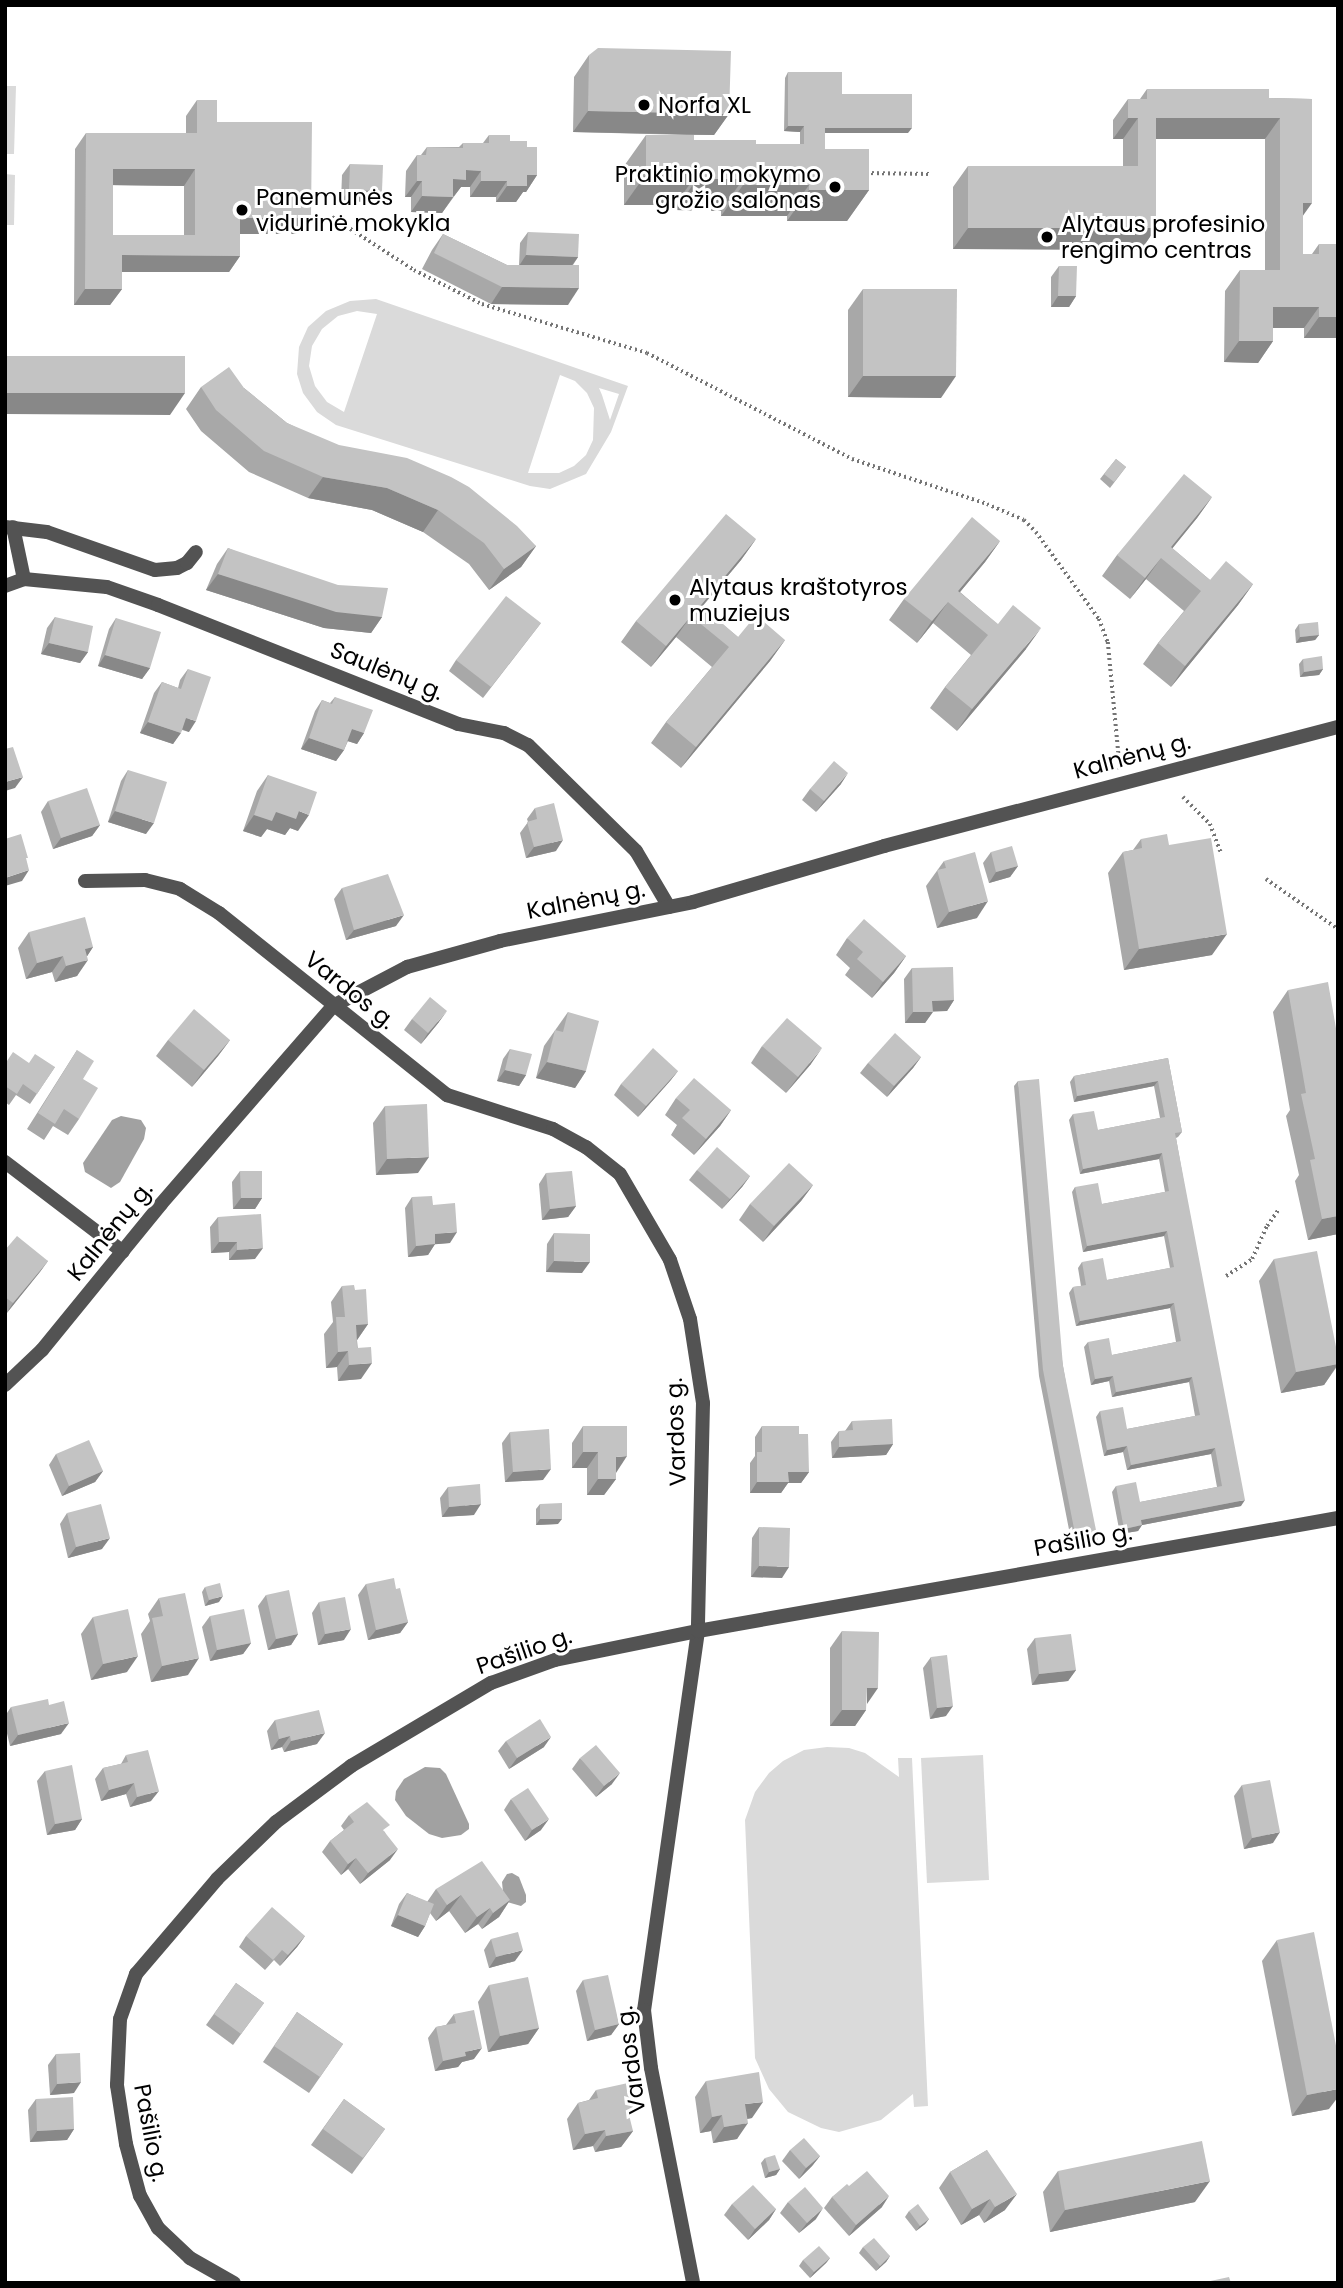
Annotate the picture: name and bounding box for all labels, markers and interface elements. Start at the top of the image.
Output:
place label: Norfa XL [658,91,751,119]
marker: Norfa XL [636,97,652,113]
place label: Praktinio mokymo grožio salonas [615,160,821,214]
marker: Praktinio mokymo grožio salonas [827,179,843,195]
place label: Panemunės vidurinė mokykla [256,183,450,237]
marker: Panemunės vidurinė mokykla [234,202,250,218]
place label: Alytaus profesinio rengimo centras [1061,210,1265,264]
marker: Alytaus profesinio rengimo centras [1039,229,1055,245]
place label: Alytaus kraštotyros muziejus [689,573,908,627]
marker: Alytaus kraštotyros muziejus [667,592,683,608]
street label: Saulėnų g. [326,636,448,706]
street label: Kalnėnų g. [1071,727,1193,785]
street label: Kalnėnų g. [525,875,647,925]
street label: Vardos g. [299,945,401,1035]
street label: Kalnėnų g. [62,1176,158,1286]
street label: Vardos g. [660,1377,692,1487]
street label: Pašilio g. [1032,1518,1134,1562]
street label: Pašilio g. [473,1622,575,1680]
street label: Vardos g. [611,2004,651,2116]
street label: Pašilio g. [128,2082,174,2184]

